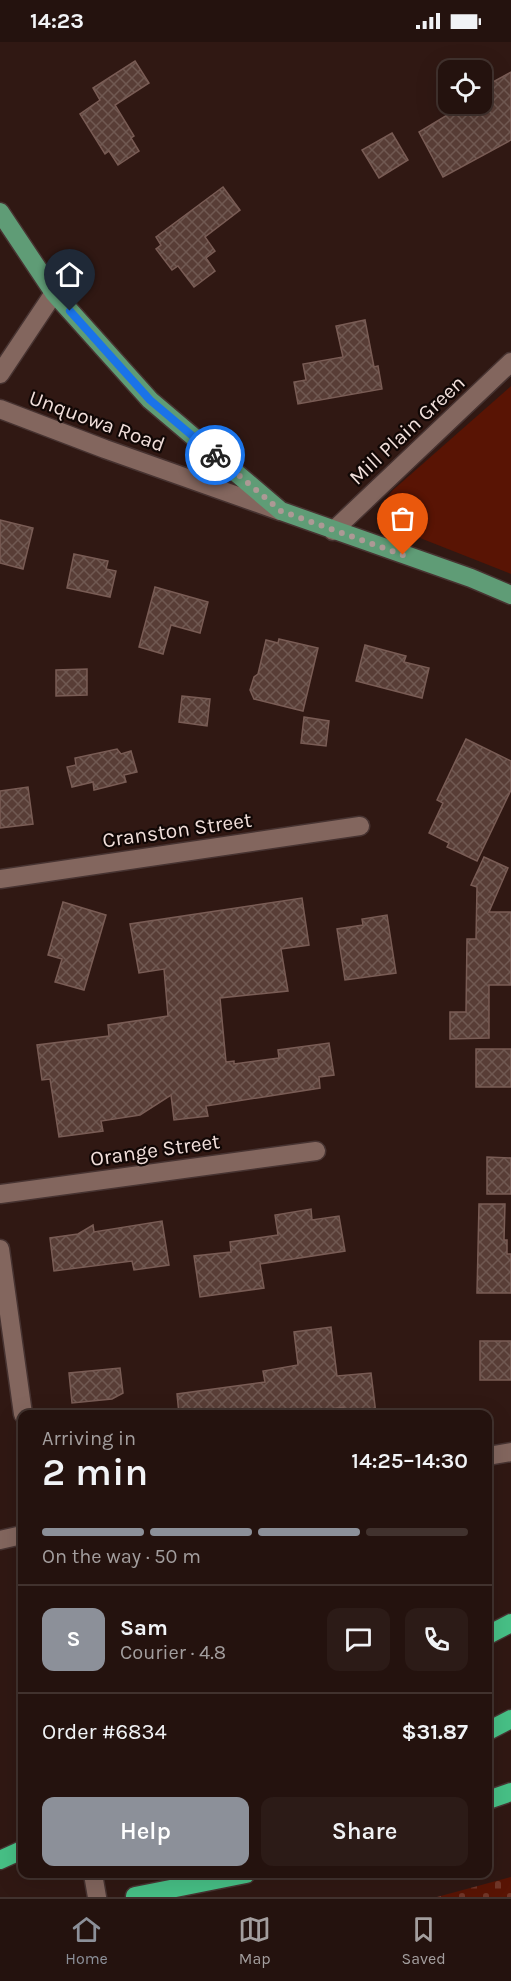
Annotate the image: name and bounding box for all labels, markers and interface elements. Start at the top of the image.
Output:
text: 14:23 [30,8,84,34]
map controls [438,60,492,114]
button: locate [438,60,492,114]
pin [44,249,95,311]
icon: home [53,258,86,291]
street label: Mill Plain Green [344,370,470,490]
street label: Unquowa Road [26,385,168,457]
courier [185,425,245,485]
icon: bike [199,439,232,472]
pin [377,493,428,555]
icon: bag [386,502,419,535]
street label: Cranston Street [101,808,253,852]
street label: Orange Street [89,1129,221,1171]
text: Arriving in [42,1427,136,1450]
text: 14:25–14:30 [351,1448,468,1474]
text: 2 min [42,1449,148,1495]
text: On the way · 50 m [42,1545,201,1568]
button: chat [327,1608,390,1671]
button: phone [405,1608,468,1671]
text: Sam [120,1615,168,1641]
text: S [66,1626,81,1652]
text: Courier · 4.8 [120,1641,226,1664]
text: Order #6834 [42,1719,167,1745]
text: $31.87 [401,1719,468,1745]
button: Help [42,1797,249,1866]
button: Share [261,1797,468,1866]
tab: Home [65,1913,108,1968]
tab: Map [238,1913,271,1968]
tab: Saved [402,1913,446,1968]

